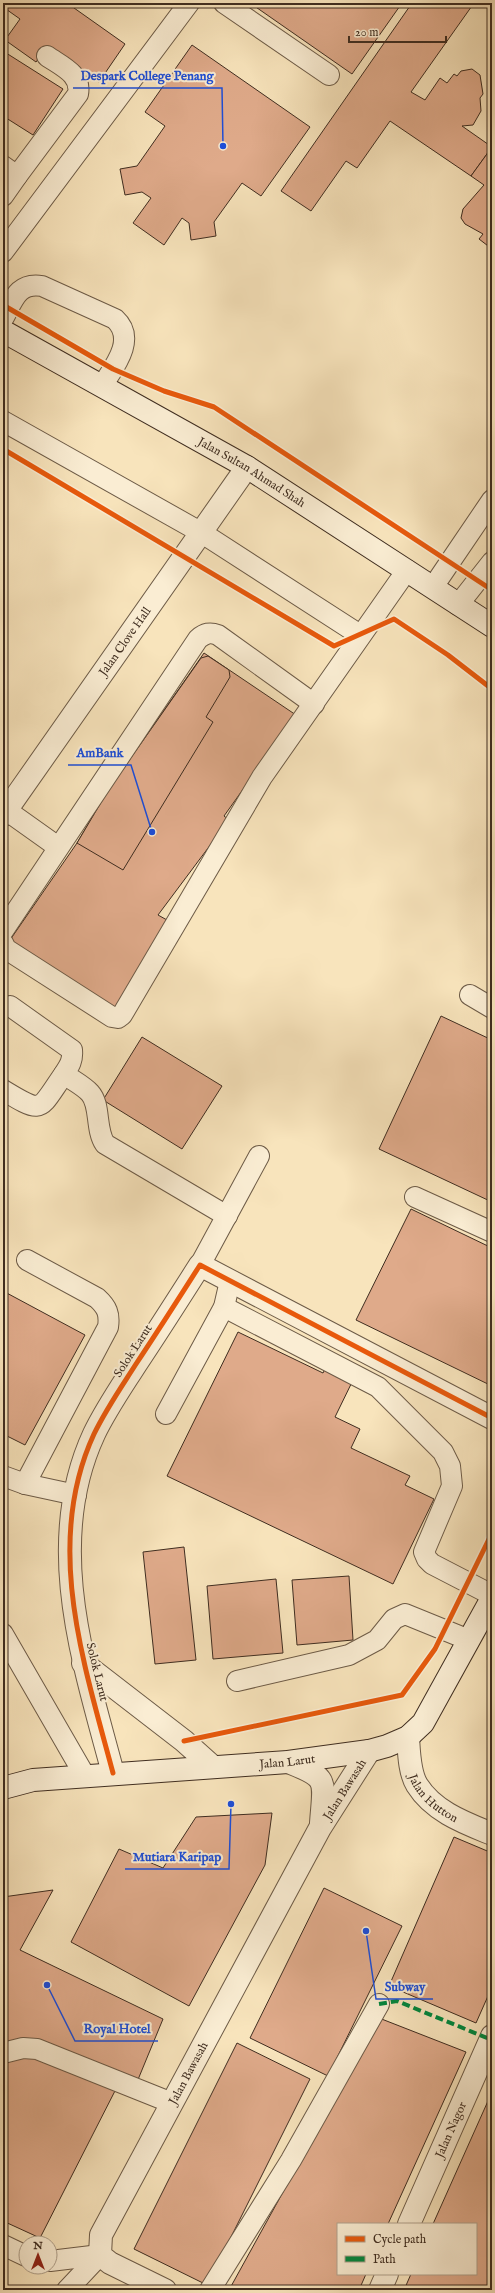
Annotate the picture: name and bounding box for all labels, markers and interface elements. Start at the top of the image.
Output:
scale bar [349,18,446,44]
text: 20 m [355,25,378,40]
callout: Despark College Penang [73,63,222,88]
text: Despark College Penang [80,68,215,85]
street label: Jalan Sultan Ahmad Shah [193,433,309,511]
street label: Jalan Clove Hall [94,603,154,681]
callout: AmBank [68,740,131,765]
text: AmBank [76,745,125,762]
street label: Solok Larut [110,1322,156,1380]
street label: Solok Larut [82,1641,112,1703]
street label: Jalan Larut [257,1751,316,1773]
street label: Jalan Bawasah [319,1756,370,1825]
street label: Jalan Hutton [404,1770,461,1826]
callout: Mutiara Karipap [125,1844,229,1869]
text: Mutiara Karipap [133,1849,221,1866]
callout: Subway [376,1974,433,1999]
text: Subway [385,1979,426,1996]
callout: Royal Hotel [75,2016,158,2041]
text: Royal Hotel [84,2021,151,2038]
street label: Jalan Bawasah [164,2039,211,2109]
street label: Jalan Nagor [431,2099,470,2162]
legend [337,2223,477,2275]
text: Cycle path [373,2232,427,2248]
north arrow [18,2235,58,2275]
text: N [32,2239,43,2253]
text: Path [373,2252,396,2267]

